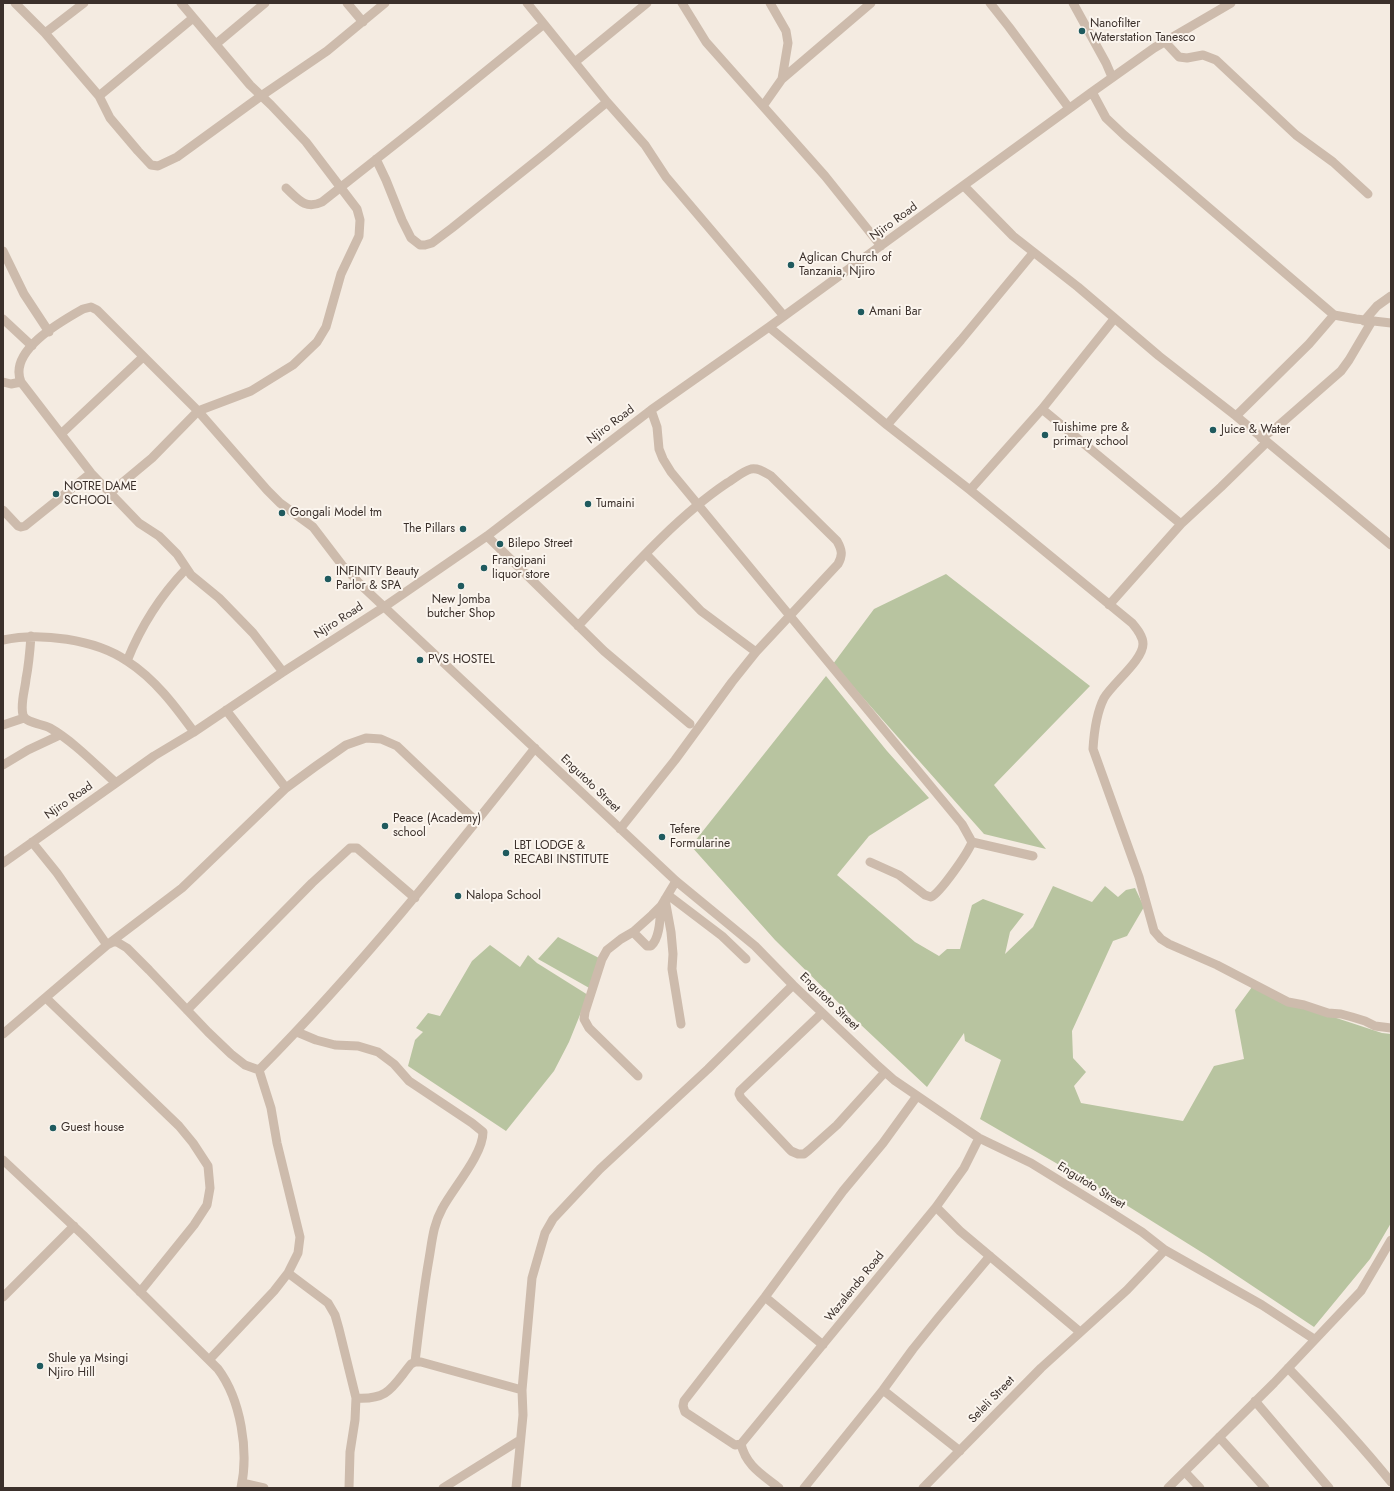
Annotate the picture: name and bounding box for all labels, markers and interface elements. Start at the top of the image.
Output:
place label: Nanofilter Waterstation Tanesco [1090,17,1195,45]
marker: Nanofilter Waterstation Tanesco [1077,26,1087,36]
street label: Njiro Road [867,200,921,244]
place label: Aglican Church of Tanzania, Njiro [799,251,891,279]
marker: Aglican Church of Tanzania, Njiro [786,260,796,270]
place label: Amani Bar [869,305,922,319]
marker: Amani Bar [856,307,866,317]
street label: Njiro Road [585,403,637,447]
place label: Tuishime pre & primary school [1053,421,1129,449]
place label: Juice & Water [1221,423,1290,437]
marker: Juice & Water [1208,425,1218,435]
marker: Tuishime pre & primary school [1040,430,1050,440]
place label: NOTRE DAME SCHOOL [64,480,137,508]
marker: NOTRE DAME SCHOOL [51,489,61,499]
place label: Tumaini [596,497,635,511]
marker: Tumaini [583,499,593,509]
place label: Gongali Model tm [290,506,382,520]
marker: Gongali Model tm [277,508,287,518]
place label: The Pillars [403,522,455,536]
marker: The Pillars [458,524,468,534]
place label: Bilepo Street [508,537,572,551]
marker: Bilepo Street [495,539,505,549]
place label: Frangipani liquor store [492,554,550,582]
marker: Frangipani liquor store [479,563,489,573]
place label: INFINITY Beauty Parlor & SPA [336,565,419,593]
marker: INFINITY Beauty Parlor & SPA [323,574,333,584]
marker: New Jomba butcher Shop [456,581,466,591]
place label: New Jomba butcher Shop [427,593,495,621]
street label: Njiro Road [312,600,366,642]
place label: PVS HOSTEL [428,653,495,667]
marker: PVS HOSTEL [415,655,425,665]
street label: Engutoto Street [557,752,623,816]
street label: Njiro Road [42,779,96,823]
place label: Peace (Academy) school [393,812,481,840]
marker: Peace (Academy) school [380,821,390,831]
place label: Tefere Formularine [670,823,730,851]
marker: Tefere Formularine [657,832,667,842]
place label: LBT LODGE & RECABI INSTITUTE [514,839,609,867]
marker: LBT LODGE & RECABI INSTITUTE [501,848,511,858]
place label: Nalopa School [466,889,541,903]
marker: Nalopa School [453,891,463,901]
street label: Engutoto Street [796,970,862,1034]
place label: Guest house [61,1121,124,1135]
marker: Guest house [48,1123,58,1133]
street label: Engutoto Street [1054,1159,1128,1213]
street label: Wazalendo Road [822,1249,888,1325]
place label: Shule ya Msingi Njiro Hill [48,1352,128,1380]
marker: Shule ya Msingi Njiro Hill [35,1361,45,1371]
street label: Seleli Street [966,1373,1018,1427]

